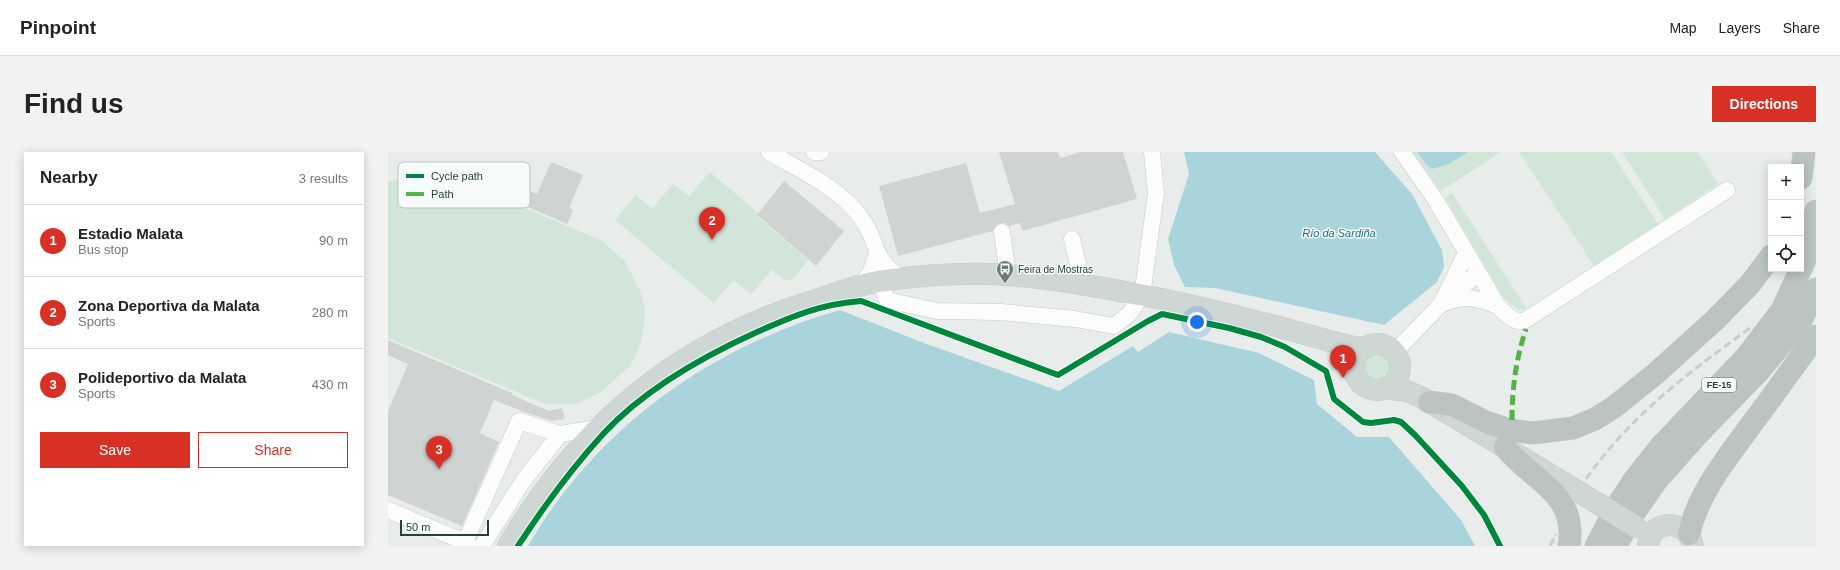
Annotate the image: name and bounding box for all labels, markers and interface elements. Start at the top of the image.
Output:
text: Pinpoint [20,17,96,38]
text: Map [1669,20,1697,36]
text: Layers [1719,20,1761,36]
text: Share [1783,20,1820,36]
button: Directions [1712,86,1816,122]
text: Find us [24,88,124,119]
legend [398,162,530,208]
map controls [1768,164,1804,272]
button: + [1768,164,1804,200]
text: Nearby [40,168,98,187]
text: Cycle path [431,170,483,182]
text: 3 results [299,171,348,186]
text: Path [431,188,454,200]
button: − [1768,200,1804,236]
pin: 2 [699,207,725,240]
text: Estadio Malata [78,225,183,242]
water label: Río da Sardiña [1302,227,1376,239]
text: 1 [49,233,57,248]
text: 90 m [319,233,348,248]
button: locate [1768,236,1804,272]
text: Bus stop [78,242,129,257]
bus stop icon: Feira de Mostras [995,259,1015,284]
place label: Feira de Mostras [1018,264,1093,275]
text: Zona Deportiva da Malata [78,297,260,314]
text: 2 [49,305,57,320]
text: 280 m [312,305,348,320]
your location [1187,312,1207,332]
text: Sports [78,314,116,329]
pin: 1 [1330,345,1356,378]
text: Polideportivo da Malata [78,369,246,386]
text: 3 [49,377,57,392]
text: 430 m [312,377,348,392]
road number: FE-15 [1702,378,1736,392]
text: Sports [78,386,116,401]
button: Save [40,432,190,468]
button: Share [198,432,348,468]
pin: 3 [426,436,452,469]
scale bar [400,518,489,537]
text: 50 m [406,521,430,533]

